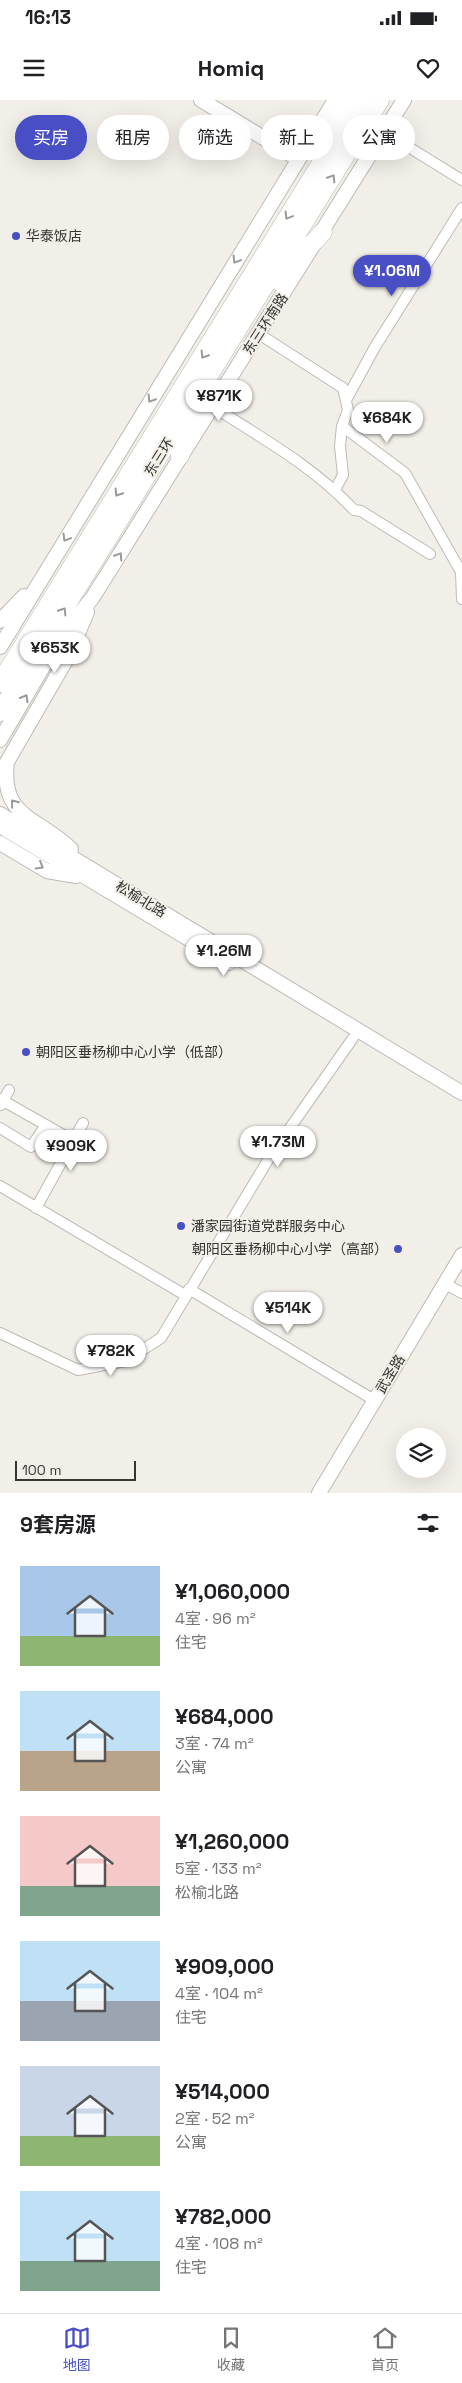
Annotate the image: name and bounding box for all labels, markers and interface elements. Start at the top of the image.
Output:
text: 16:13 [25,5,71,30]
icon: menu [20,54,48,82]
text: Homiq [198,54,264,82]
icon: heart [414,54,442,82]
chip: 买房 [15,115,87,160]
chip: 租房 [97,115,169,160]
chip: 筛选 [179,115,251,160]
chip: 新上 [261,115,333,160]
chip: 公寓 [343,115,415,160]
one-way arrow [326,174,335,183]
one-way arrow [285,210,295,219]
place label: 华泰饭店 [26,227,82,245]
marker: 华泰饭店 [10,230,22,242]
pin: ¥1.06M [351,254,433,297]
one-way arrow [232,255,242,264]
text: ¥1.06M [364,260,420,281]
street label: 东三环南路 [238,290,292,358]
one-way arrow [201,349,210,358]
pin: ¥871K [184,380,254,422]
text: ¥871K [196,385,242,406]
one-way arrow [148,394,158,403]
pin: ¥684K [352,402,422,444]
text: ¥684K [362,407,412,428]
street label: 东三环 [140,434,178,480]
one-way arrow [115,487,125,496]
one-way arrow [62,532,72,541]
one-way arrow [113,552,123,561]
one-way arrow [56,608,66,617]
pin: ¥653K [20,632,90,674]
text: ¥653K [30,637,80,658]
one-way arrow [18,694,28,703]
one-way arrow [11,800,20,809]
one-way arrow [35,860,44,870]
street label: 松榆北路 [112,877,170,921]
pin: ¥1.26M [183,934,265,977]
text: ¥1.26M [196,940,252,961]
place label: 朝阳区垂杨柳中心小学（低部） [36,1043,232,1061]
marker: 朝阳区垂杨柳中心小学（低部） [20,1046,32,1058]
pin: ¥1.73M [237,1126,319,1168]
pin: ¥909K [36,1130,106,1172]
text: ¥1.73M [251,1131,305,1152]
text: ¥909K [46,1135,96,1156]
place label: 潘家园街道党群服务中心 [191,1217,345,1235]
marker: 潘家园街道党群服务中心 [175,1220,187,1232]
place label: 朝阳区垂杨柳中心小学（高部） [192,1240,388,1258]
marker: 朝阳区垂杨柳中心小学（高部） [392,1243,404,1255]
pin: ¥514K [253,1292,323,1334]
text: ¥514K [265,1297,311,1318]
pin: ¥782K [76,1334,146,1377]
text: ¥782K [87,1340,135,1361]
street label: 武圣路 [371,1351,409,1397]
map controls [396,1428,446,1478]
button: layers [396,1428,446,1478]
scale bar [15,1458,136,1481]
text: 100 m [22,1461,61,1479]
icon: filters [414,1509,442,1537]
text: 9套房源 [20,1511,96,1538]
text: ¥1,060,000 [175,1578,290,1605]
icon: home [60,1586,120,1646]
text: 4室 · 96 m² [175,1608,256,1629]
text: 住宅 [175,1632,207,1653]
text: ¥684,000 [175,1703,274,1730]
icon: home [60,1711,120,1771]
text: 3室 · 74 m² [175,1733,254,1754]
text: 公寓 [175,1757,207,1778]
text: ¥1,260,000 [175,1828,289,1855]
icon: home [60,1836,120,1896]
text: 5室 · 133 m² [175,1858,262,1879]
text: 松榆北路 [175,1882,239,1903]
text: ¥909,000 [175,1953,274,1980]
icon: home [60,1961,120,2021]
text: 4室 · 104 m² [175,1983,263,2004]
text: 住宅 [175,2007,207,2028]
text: ¥514,000 [175,2078,270,2105]
icon: home [60,2086,120,2146]
text: 2室 · 52 m² [175,2108,255,2129]
text: 公寓 [175,2132,207,2153]
text: ¥782,000 [175,2203,271,2230]
icon: home [60,2211,120,2271]
text: 4室 · 108 m² [175,2233,263,2254]
text: 住宅 [175,2257,207,2278]
tab: 地图 [63,2324,91,2374]
tab: 收藏 [217,2324,245,2374]
tab: 首页 [371,2324,399,2374]

